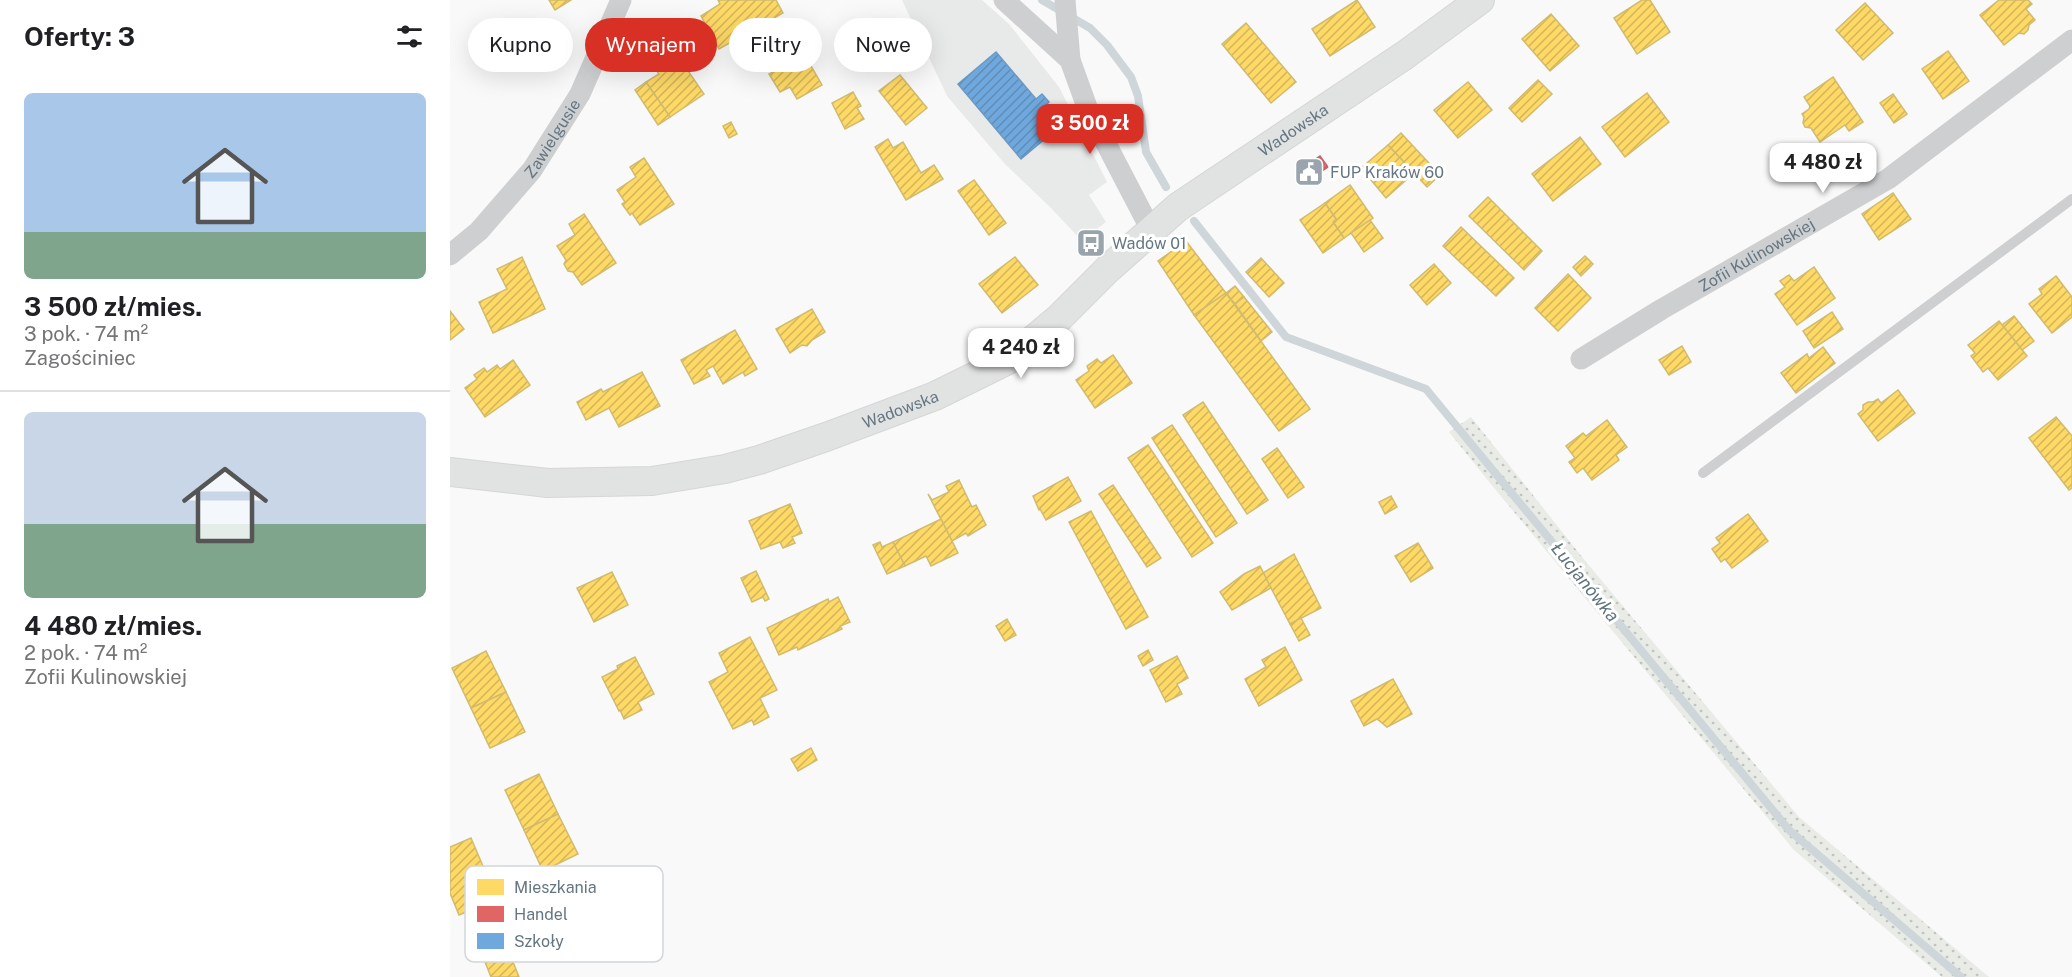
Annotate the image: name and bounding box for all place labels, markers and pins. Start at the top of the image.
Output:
pin: 3 500 zł [1028,104,1152,155]
pin: 4 480 zł [1761,143,1885,194]
public building icon: FUP Kraków 60 [1293,156,1325,188]
place label: FUP Kraków 60 [1330,163,1444,182]
bus stop icon: Wadów 01 [1075,227,1107,259]
place label: Wadów 01 [1112,234,1187,253]
pin: 4 240 zł [959,328,1083,379]

